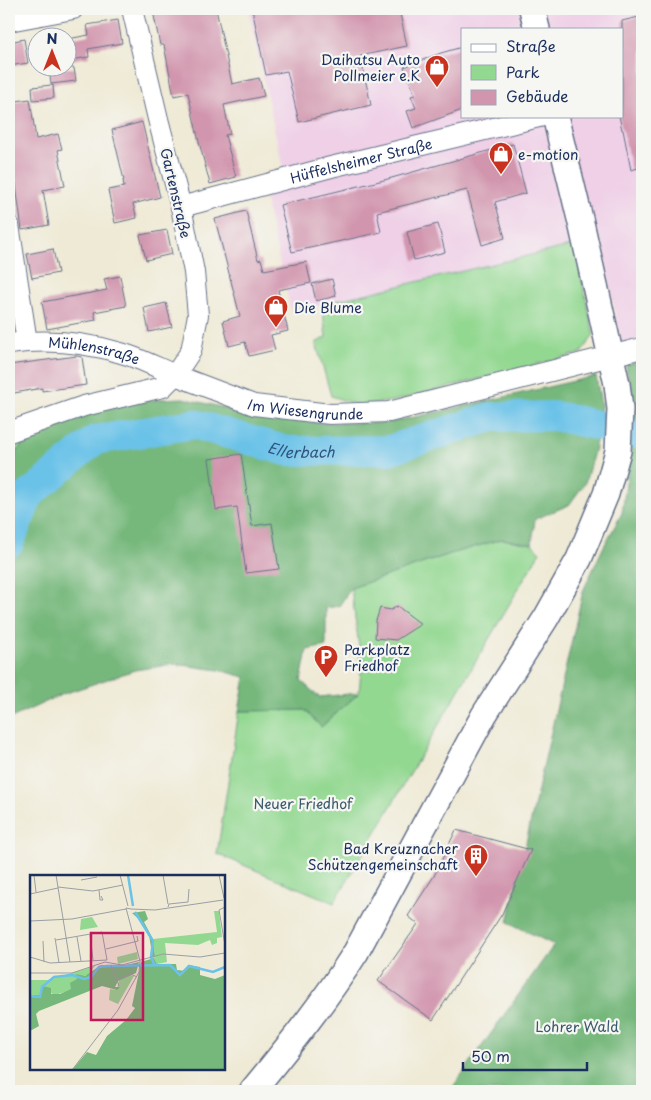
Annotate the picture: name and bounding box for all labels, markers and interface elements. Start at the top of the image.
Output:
north arrow [28,28,78,78]
text: N [46,28,58,49]
legend [461,28,624,118]
text: Straße [506,34,556,57]
place label: Daihatsu Auto Pollmeier e.K [321,49,420,86]
shop icon: Daihatsu Auto Pollmeier e.K [424,54,450,88]
text: Park [506,60,540,83]
text: Gebäude [506,84,568,107]
street label: Hüffelsheimer Straße [288,133,434,188]
shop icon: e-motion [488,141,514,175]
place label: e-motion [518,144,578,165]
street label: Gartenstraße [155,146,197,240]
shop icon: Die Blume [263,294,289,328]
place label: Die Blume [294,297,362,318]
street label: Mühlenstraße [48,331,143,369]
street label: Im Wiesengrunde [245,393,364,425]
water label: Ellerbach [265,435,335,463]
place label: Parkplatz Friedhof [344,639,410,676]
parking icon: Parkplatz Friedhof [313,644,339,678]
park label: Neuer Friedhof [254,793,354,814]
place label: Bad Kreuznacher Schützengemeinschaft [308,838,458,875]
building icon: Bad Kreuznacher Schützengemeinschaft [463,843,489,877]
inset map [30,875,225,1070]
park label: Lohrer Wald [535,1016,619,1037]
scale bar [463,1040,587,1072]
text: 50 m [471,1044,510,1067]

